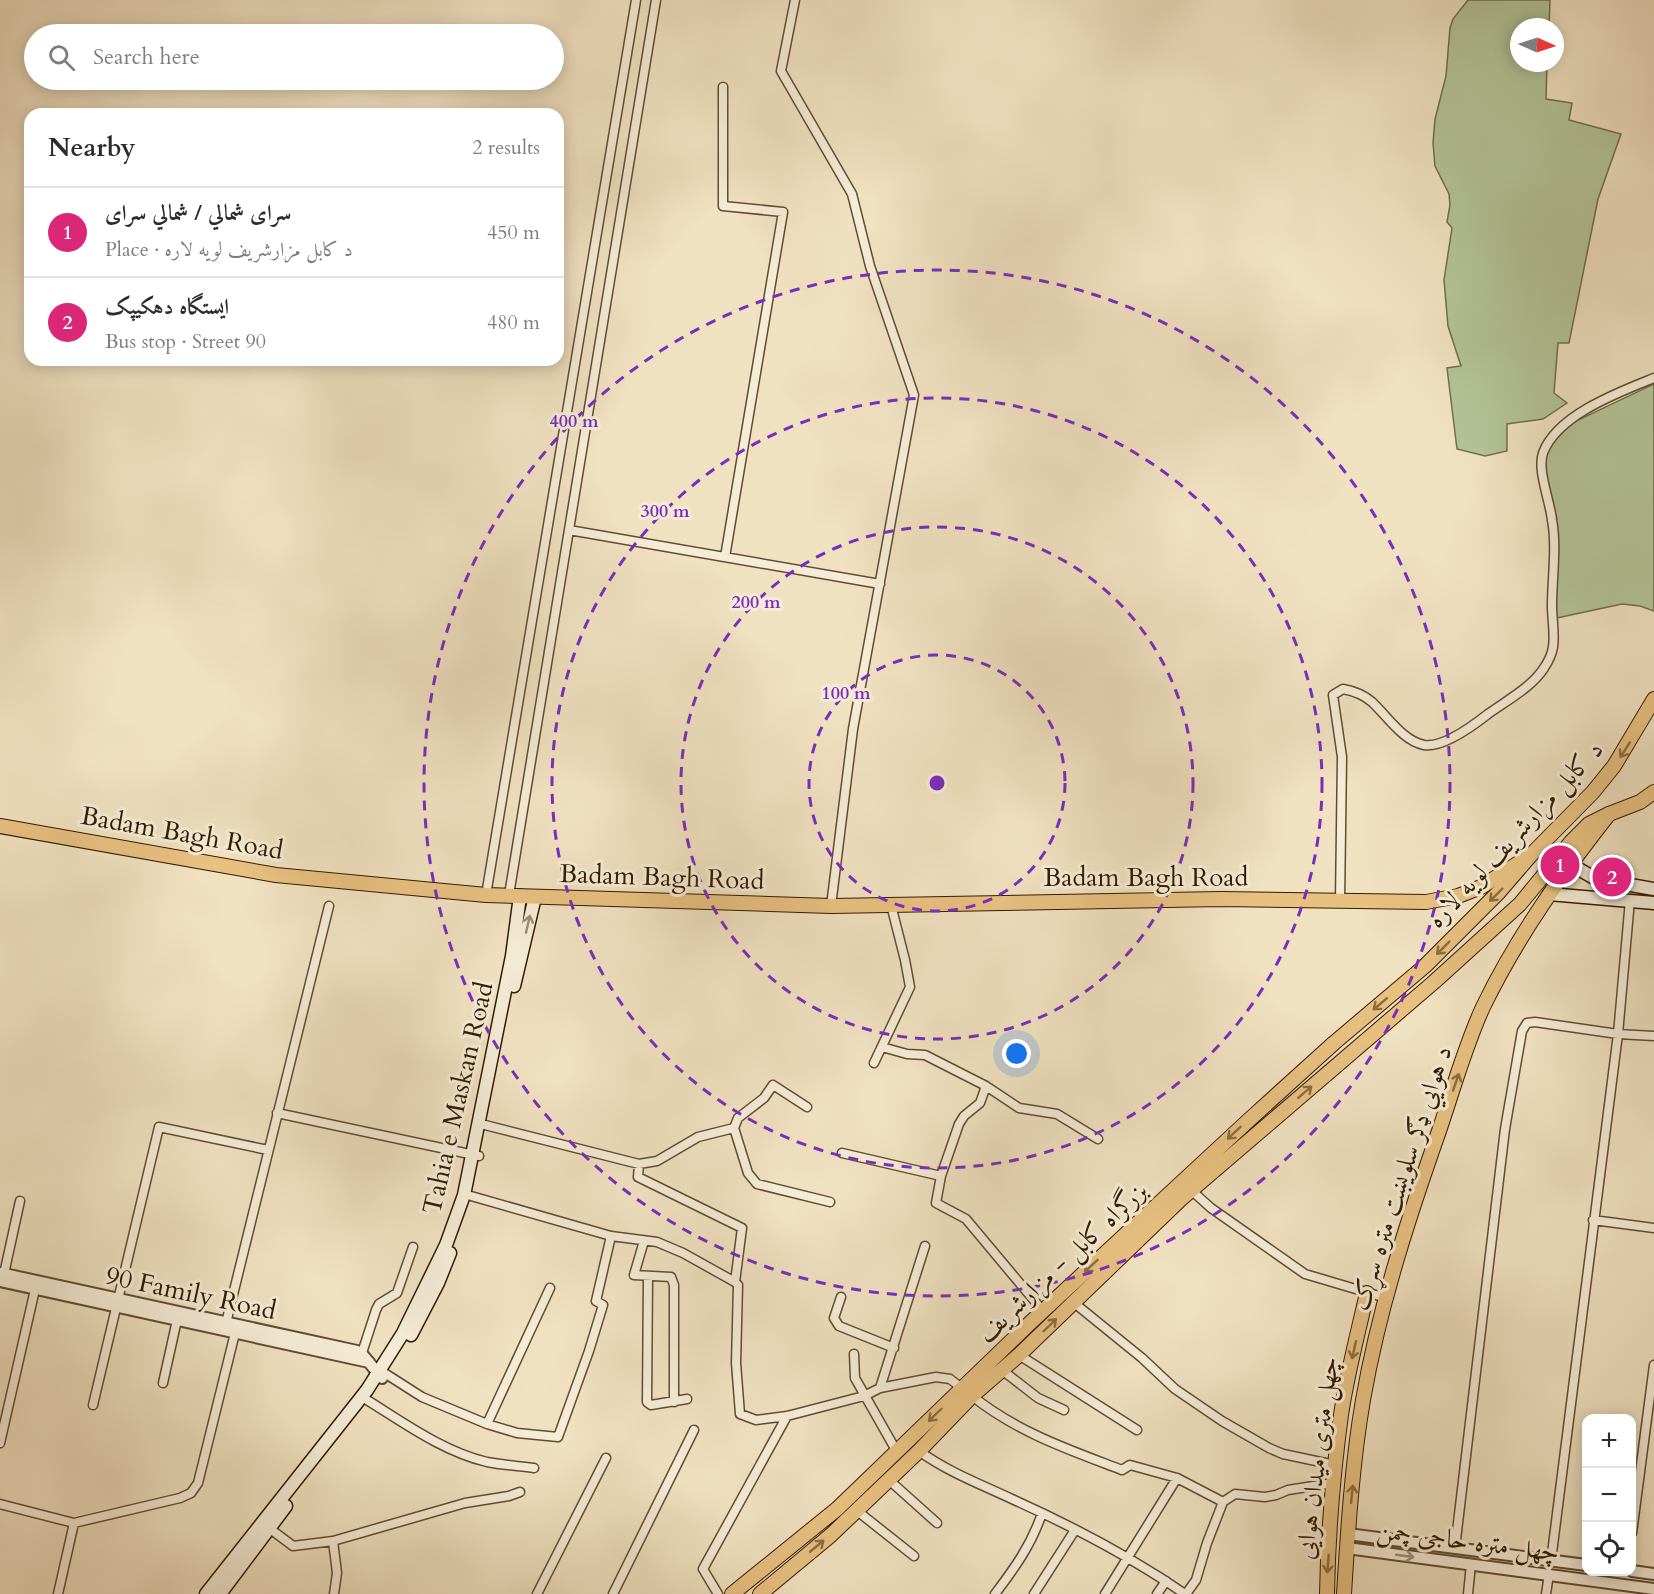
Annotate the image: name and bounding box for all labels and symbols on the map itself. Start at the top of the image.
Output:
north arrow [1510,18,1564,72]
text: 400 m [549,409,599,434]
text: 300 m [640,499,690,524]
text: 200 m [731,590,781,615]
text: 100 m [821,681,871,706]
street label: د کابل مزارشریف لویه لاره [1419,733,1611,935]
one-way arrow [1618,741,1631,758]
centre of rings [927,773,947,793]
street label: Badam Bagh Road [78,798,286,868]
pin: 1 [1540,842,1580,888]
pin: 2 [1592,854,1632,900]
street label: Badam Bagh Road [559,856,765,898]
street label: Badam Bagh Road [1044,860,1249,895]
one-way arrow [1488,887,1503,902]
one-way arrow [523,915,535,934]
one-way arrow [1436,940,1451,955]
street label: Tahia e Maskan Road [414,978,502,1218]
one-way arrow [1373,997,1388,1011]
your location [1002,1039,1031,1068]
street label: د هوايي ډګر سلویښت متره سړک [1342,1041,1464,1316]
one-way arrow [1451,1073,1462,1092]
one-way arrow [1297,1085,1312,1099]
one-way arrow [1227,1126,1242,1141]
street label: بزرگراه کابل - مزارشریف [969,1173,1155,1350]
street label: 90 Family Road [103,1258,280,1328]
one-way arrow [1084,1259,1099,1273]
one-way arrow [1042,1317,1057,1332]
one-way arrow [1347,1340,1359,1359]
street label: چهل متری میدان هوایی [1287,1355,1347,1561]
one-way arrow [928,1408,943,1423]
one-way arrow [1347,1484,1358,1504]
street label: چهل متره حاجی چمن [1375,1512,1561,1570]
one-way arrow [809,1539,824,1553]
one-way arrow [1394,1550,1414,1561]
one-way arrow [1322,1553,1333,1573]

